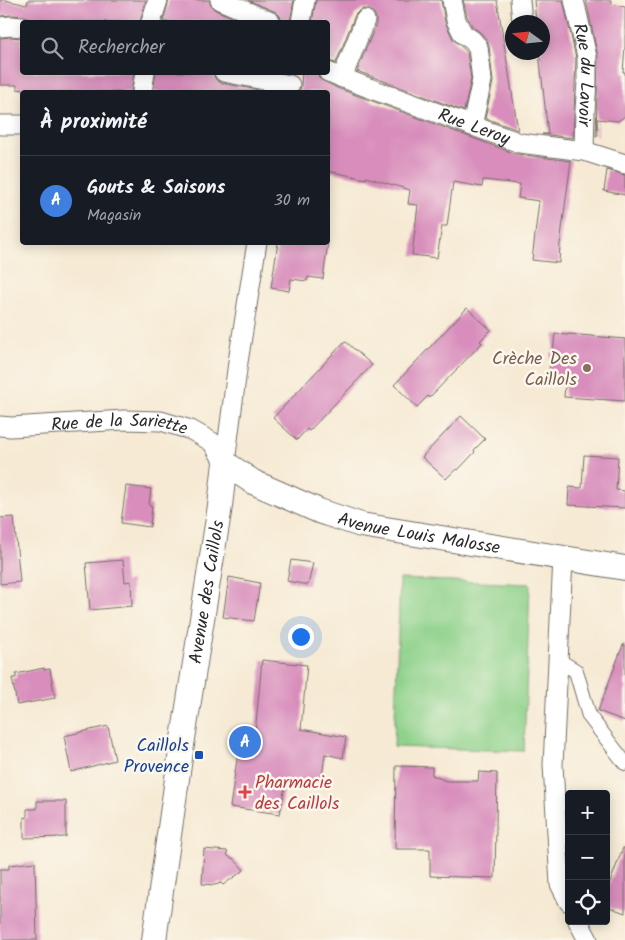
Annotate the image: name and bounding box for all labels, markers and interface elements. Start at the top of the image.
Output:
north arrow [505,15,550,60]
search box [20,20,330,75]
street label: Rue du Lavoir [564,21,600,128]
text: Rechercher [78,33,165,63]
icon: search [38,34,66,62]
street label: Rue Leroy [433,101,514,154]
text: À proximité [40,106,147,139]
text: Gouts & Saisons [87,173,225,203]
text: A [51,188,61,213]
text: 30 m [274,188,310,213]
text: Magasin [87,203,141,228]
place label: Crèche Des Caillols [492,345,577,395]
marker: Crèche Des Caillols [581,362,593,374]
street label: Rue de la Sariette [50,407,191,444]
street label: Avenue Louis Malosse [333,505,502,563]
street label: Avenue des Caillols [182,518,234,666]
your location [288,624,314,650]
pin: A [229,723,261,761]
place label: Caillols Provence [124,732,189,782]
marker: Caillols Provence [193,749,205,761]
place label: Pharmacie des Caillols [255,769,340,819]
marker: Pharmacie des Caillols [239,786,251,798]
map controls [565,790,610,925]
button: + [565,790,610,835]
button: − [565,835,610,880]
button: locate [565,880,610,925]

